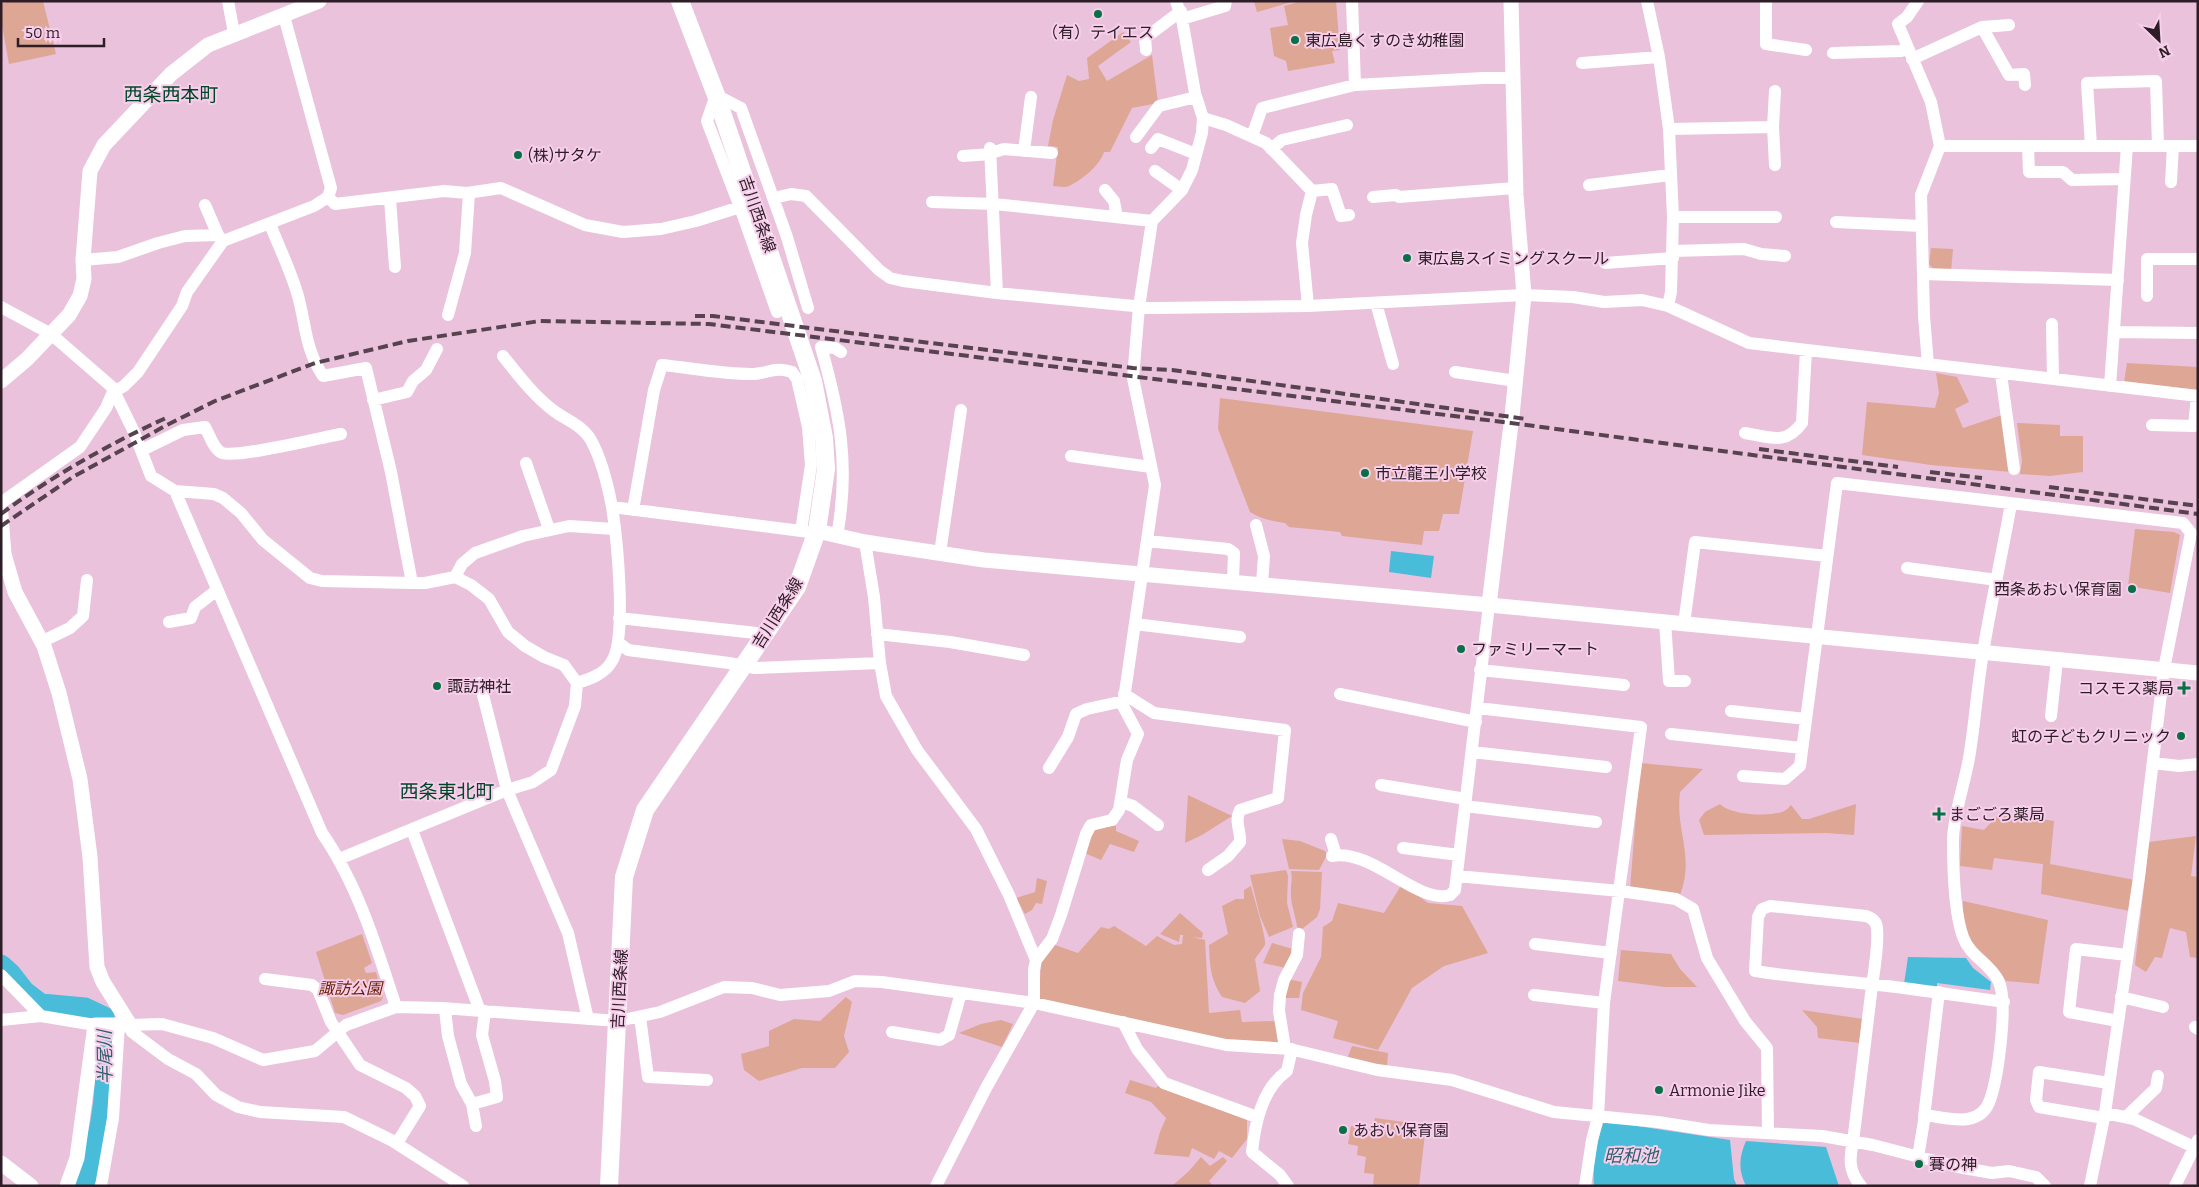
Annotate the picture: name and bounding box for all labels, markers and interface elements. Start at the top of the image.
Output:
marker: （有）テイエス [1092,8,1104,20]
scale bar [18,15,104,47]
north arrow [2134,15,2184,65]
place label: （有）テイエス [1042,23,1154,42]
text: 50 m [25,24,61,42]
place label: 東広島くすのき幼稚園 [1305,31,1465,50]
marker: 東広島くすのき幼稚園 [1289,34,1301,46]
text: N [2156,41,2173,61]
district label: 西条西本町 [123,83,219,106]
place label: (株)サタケ [528,146,602,165]
marker: (株)サタケ [512,149,524,161]
street label: 吉川西条線 [736,173,780,255]
place label: 東広島スイミングスクール [1417,249,1609,268]
marker: 東広島スイミングスクール [1401,252,1413,264]
place label: 市立龍王小学校 [1375,464,1487,483]
marker: 市立龍王小学校 [1359,467,1371,479]
street label: 吉川西条線 [748,574,807,652]
place label: 西条あおい保育園 [1994,580,2122,599]
marker: 西条あおい保育園 [2126,583,2138,595]
place label: ファミリーマート [1471,640,1599,659]
marker: ファミリーマート [1455,643,1467,655]
place label: 諏訪神社 [447,677,511,696]
place label: コスモス薬局 [2078,679,2174,698]
marker: 諏訪神社 [431,680,443,692]
marker: コスモス薬局 [2178,682,2190,694]
place label: 虹の子どもクリニック [2011,727,2171,746]
marker: 虹の子どもクリニック [2175,730,2187,742]
district label: 西条東北町 [399,780,495,803]
place label: まごごろ薬局 [1949,805,2045,824]
marker: まごごろ薬局 [1933,808,1945,820]
street label: 吉川西条線 [608,949,631,1029]
park label: 諏訪公園 [318,979,384,998]
water label: 半尾川 [93,1028,116,1084]
place label: Armonie Jike [1669,1081,1766,1100]
marker: Armonie Jike [1653,1084,1665,1096]
place label: あおい保育園 [1353,1121,1449,1140]
marker: あおい保育園 [1337,1124,1349,1136]
water label: 昭和池 [1604,1145,1660,1167]
place label: 賽の神 [1929,1155,1977,1174]
marker: 賽の神 [1913,1158,1925,1170]

